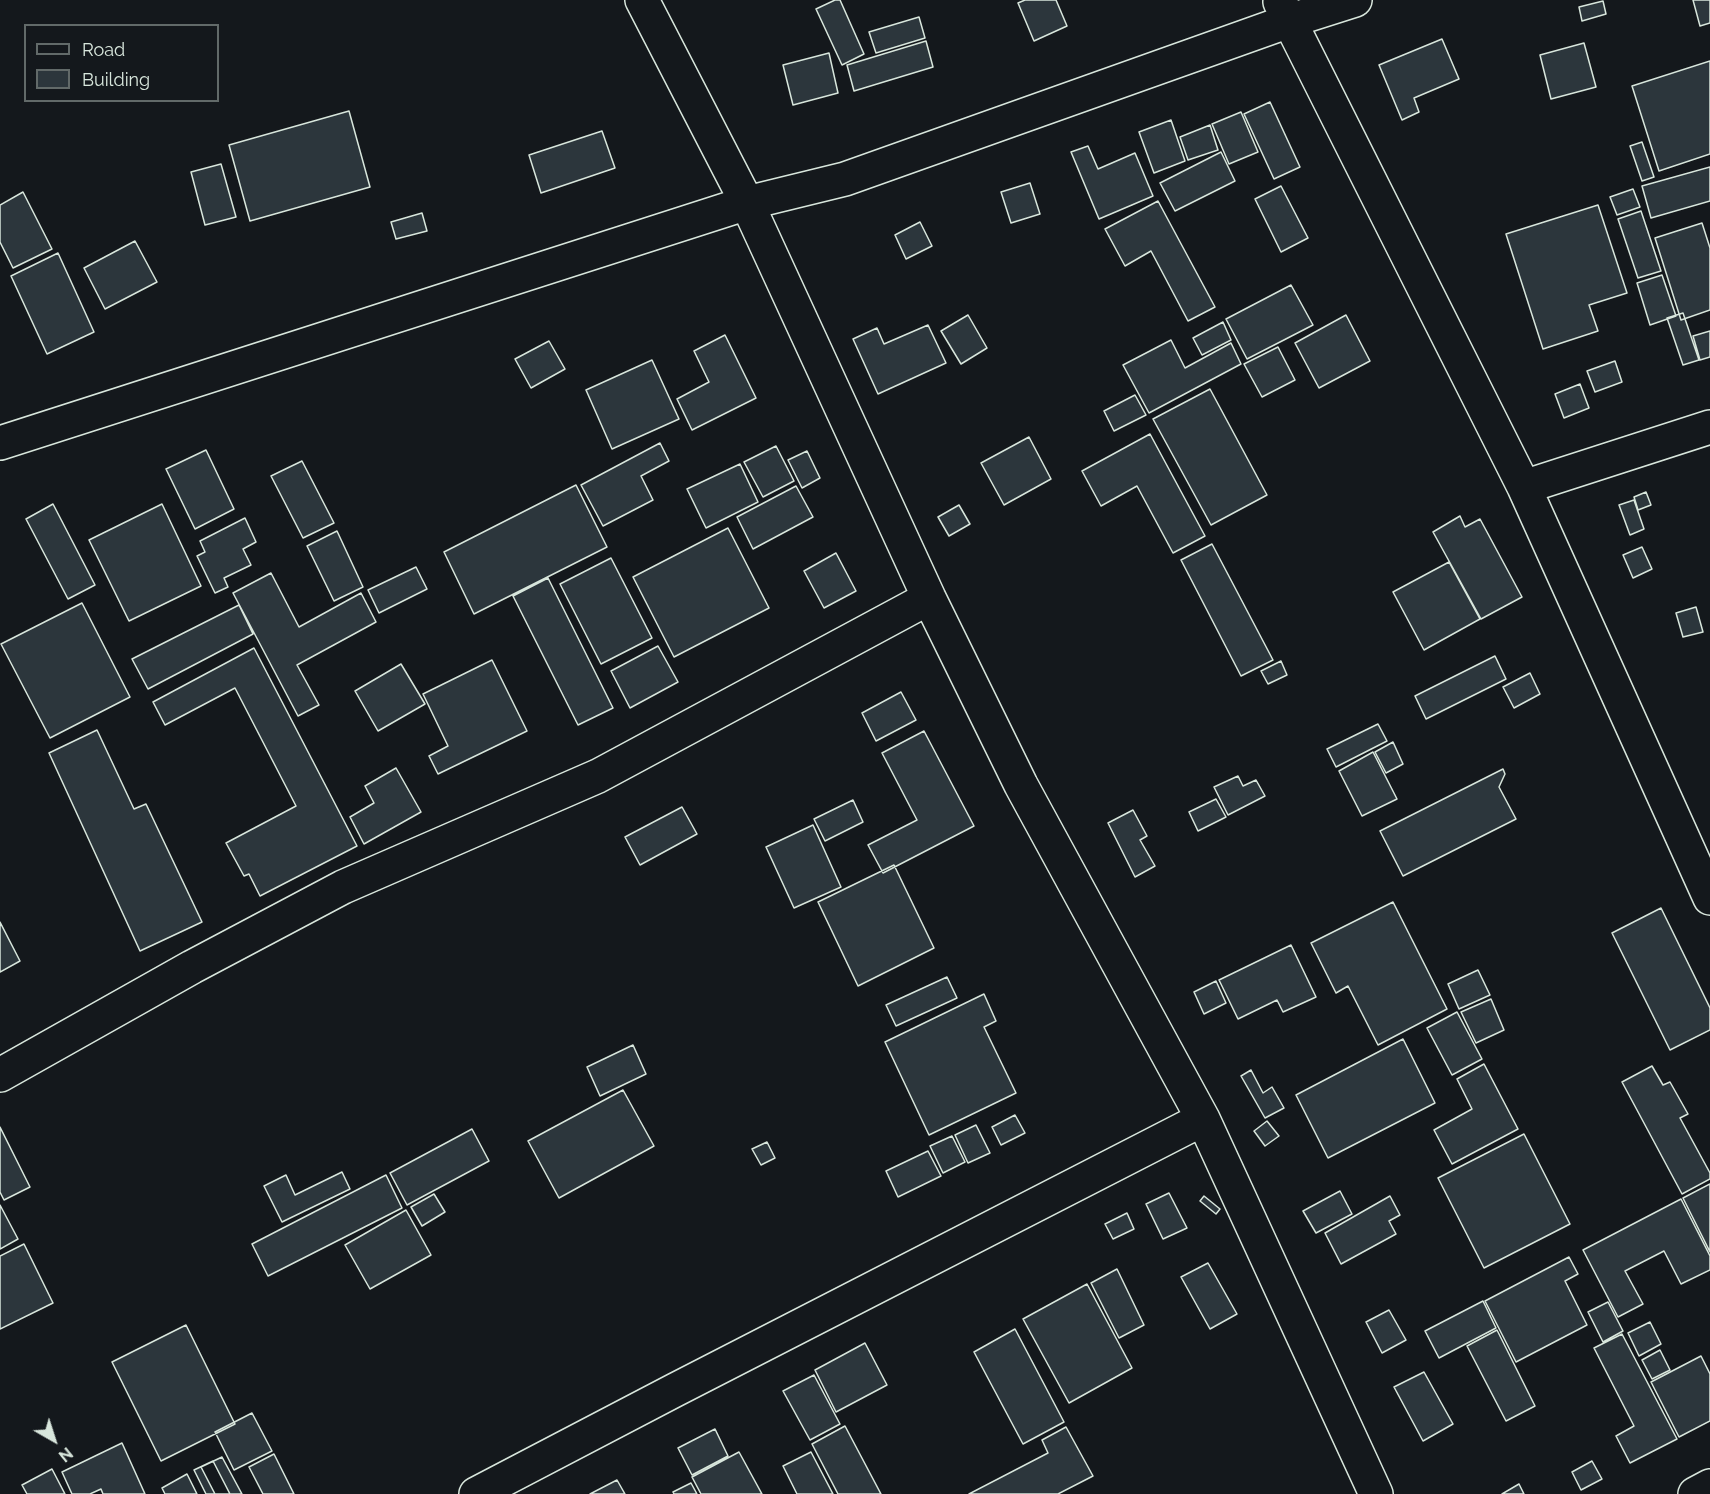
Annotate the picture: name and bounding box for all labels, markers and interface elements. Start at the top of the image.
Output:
legend [24,24,219,102]
text: Road [82,39,125,60]
text: Building [82,69,150,90]
north arrow [24,1410,84,1470]
text: N [55,1443,76,1466]

